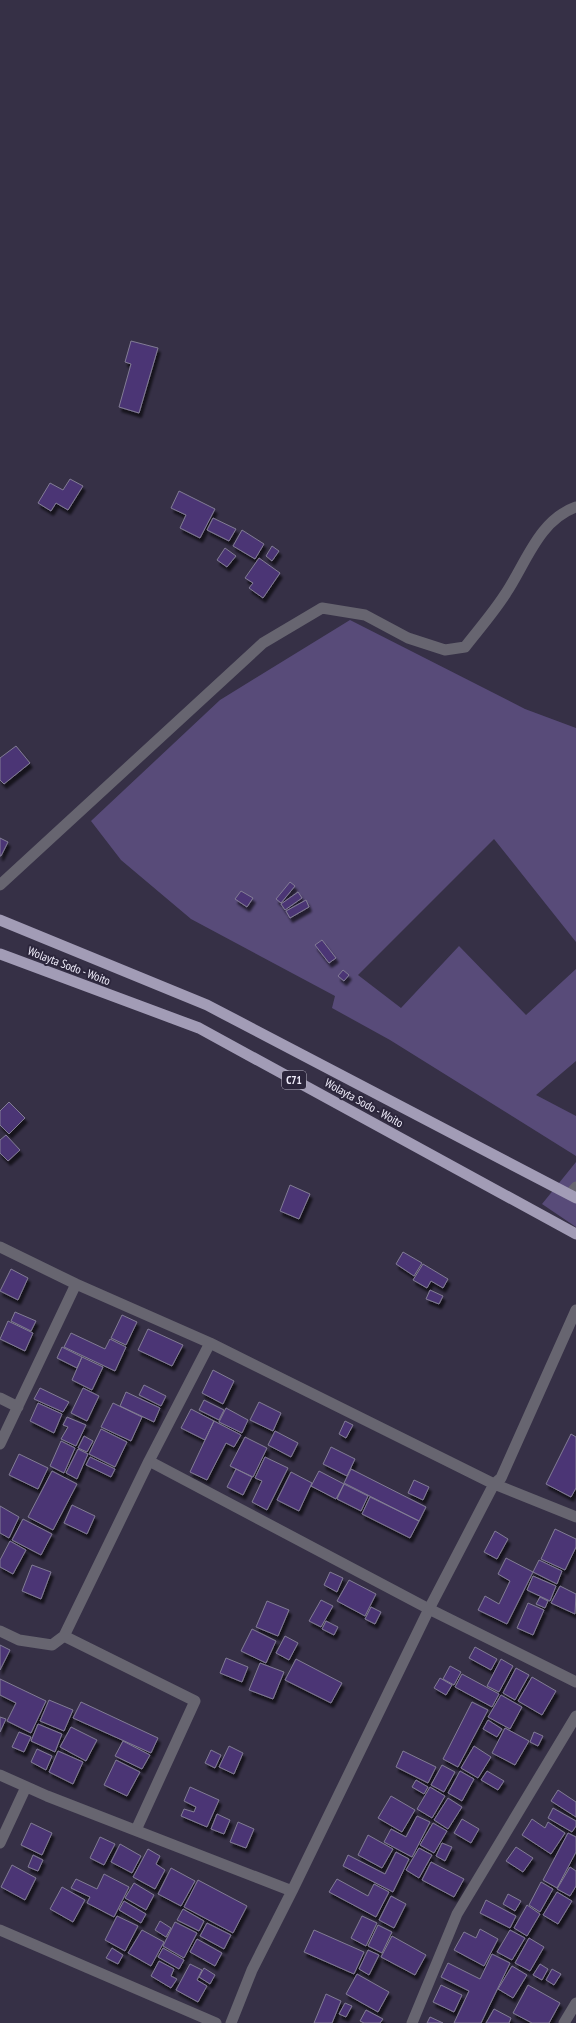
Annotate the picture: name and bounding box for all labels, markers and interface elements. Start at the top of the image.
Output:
street label: Wolayta Sodo - Woito [26,943,113,988]
road number: C71 [282,1071,306,1089]
street label: Wolayta Sodo - Woito [322,1075,406,1130]

